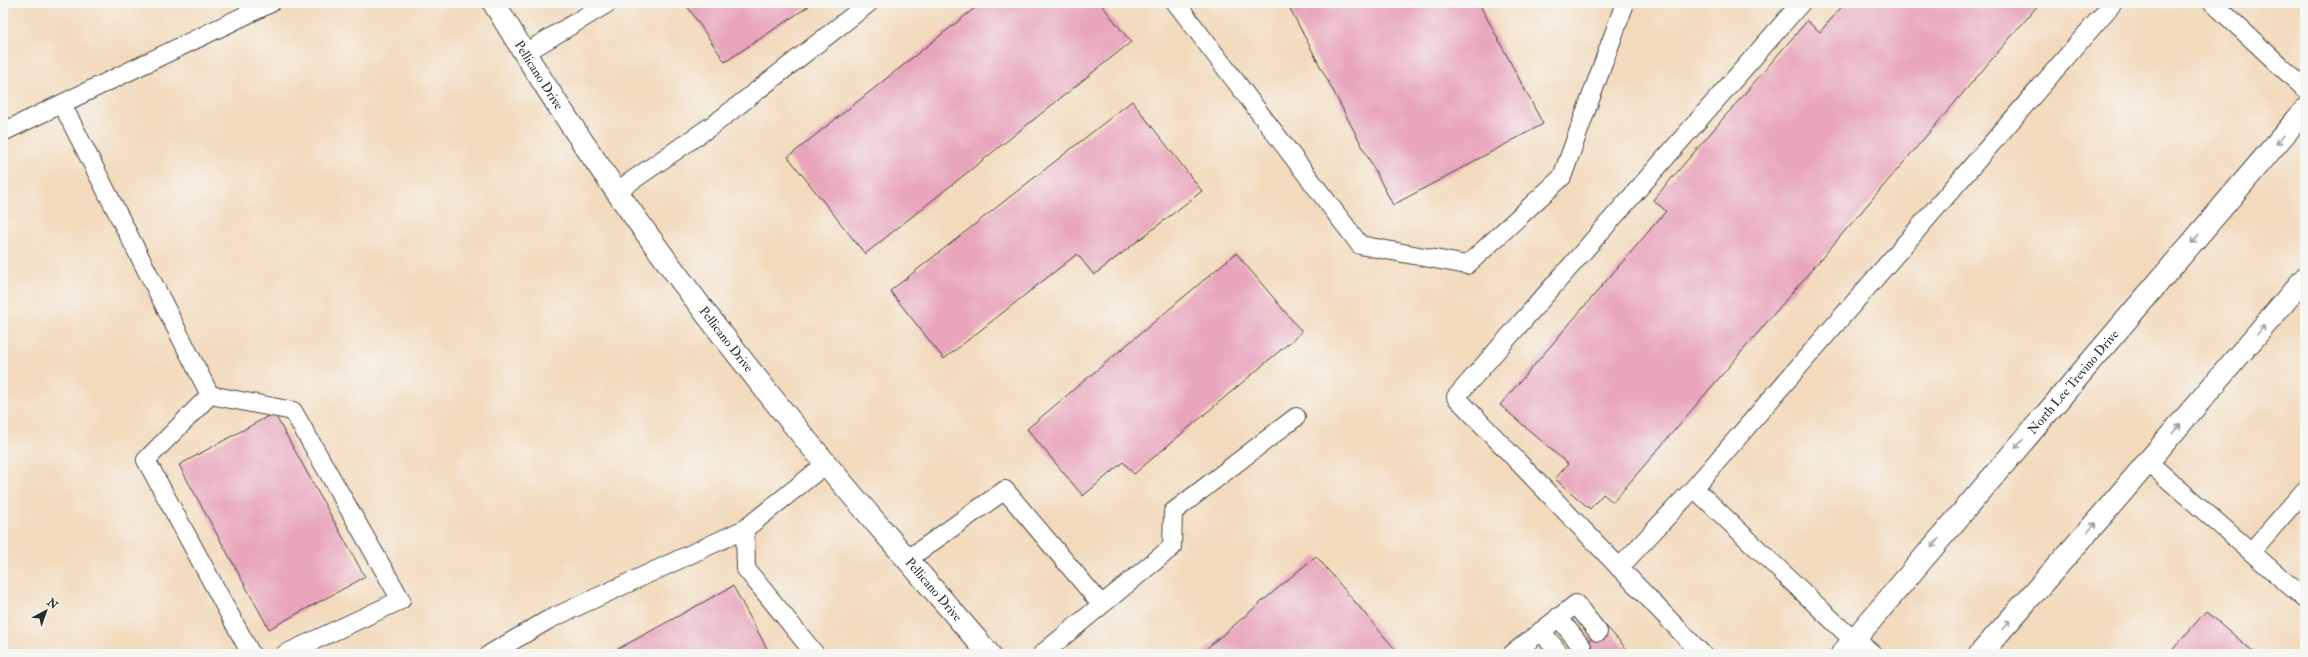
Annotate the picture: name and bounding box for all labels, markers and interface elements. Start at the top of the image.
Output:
street label: Pellicano Drive [511,38,567,113]
one-way arrow [2275,135,2284,145]
one-way arrow [2191,233,2200,244]
street label: Pellicano Drive [696,303,757,376]
one-way arrow [2257,324,2266,335]
street label: North Lee Trevino Drive [2024,326,2123,438]
one-way arrow [2172,423,2181,434]
one-way arrow [2015,439,2024,449]
one-way arrow [2087,522,2096,532]
one-way arrow [1931,537,1940,548]
street label: Pellicano Drive [902,555,966,625]
north arrow [26,591,66,631]
text: N [43,595,61,613]
one-way arrow [2001,620,2010,630]

